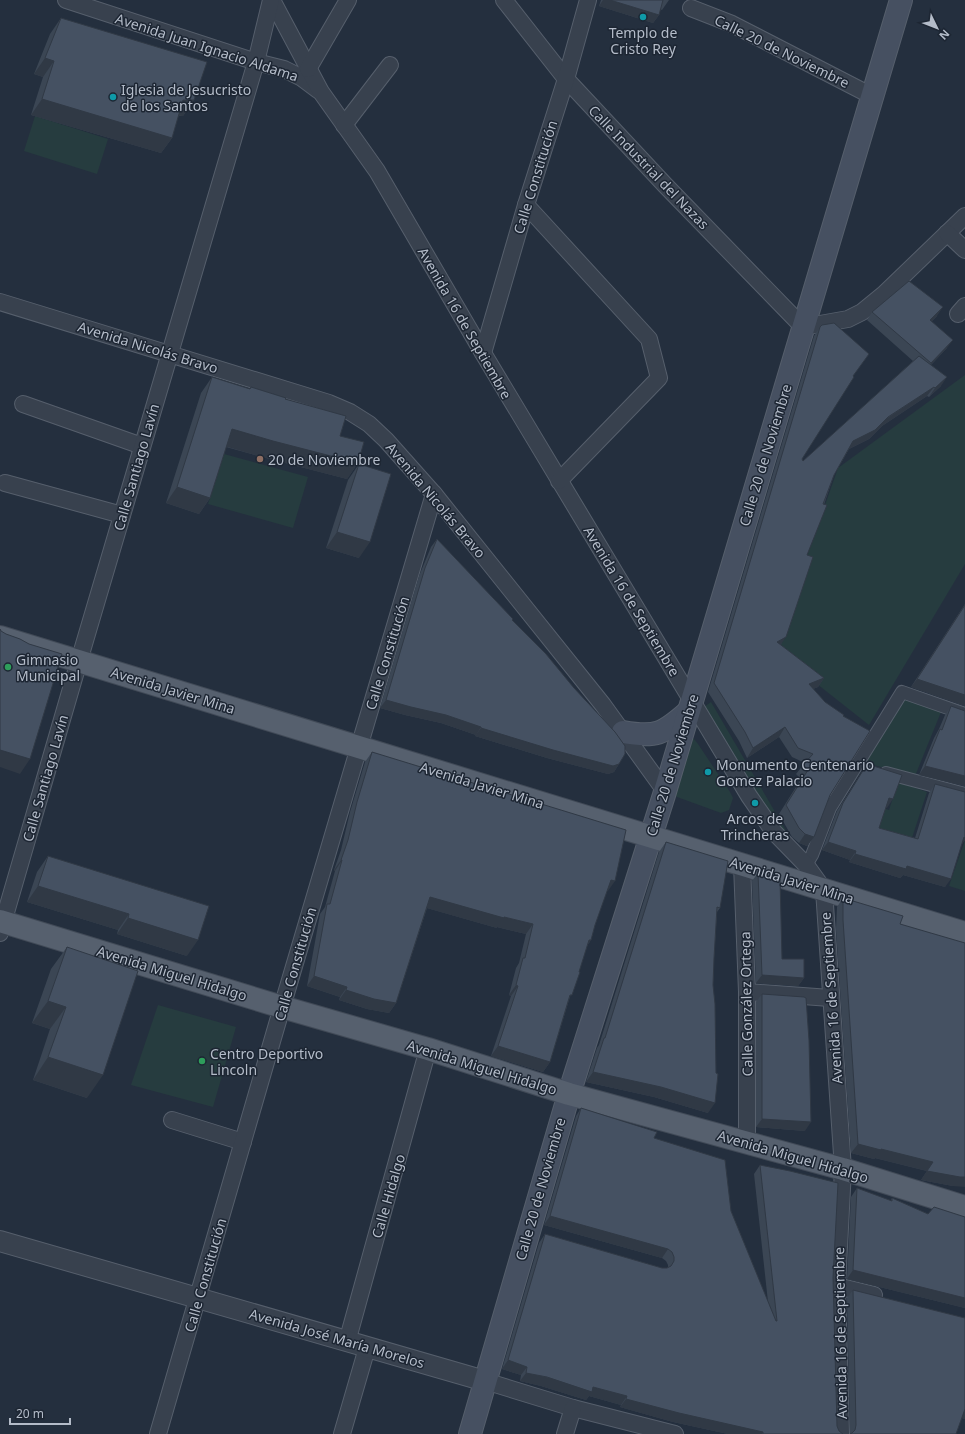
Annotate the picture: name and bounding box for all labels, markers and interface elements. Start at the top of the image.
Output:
street label: Avenida Juan Ignacio Aldama [113,8,301,86]
north arrow [917,8,957,48]
street label: Calle 20 de Noviembre [711,10,853,92]
marker: Templo de Cristo Rey [638,12,648,22]
place label: Templo de Cristo Rey [609,23,677,58]
text: N [936,27,953,44]
place label: Iglesia de Jesucristo de los Santos [121,80,251,115]
marker: Iglesia de Jesucristo de los Santos [108,92,118,102]
street label: Calle Industrial del Nazas [585,101,714,233]
street label: Calle Constitución [509,118,561,236]
street label: Avenida 16 de Septiembre [414,244,516,402]
street label: Avenida Nicolás Bravo [76,317,220,377]
street label: Calle 20 de Noviembre [734,381,796,528]
street label: Calle Santiago Lavín [109,401,163,533]
street label: Avenida Nicolás Bravo [382,438,490,562]
place label: 20 de Noviembre [268,450,380,469]
marker: 20 de Noviembre [255,454,265,464]
street label: Avenida 16 de Septiembre [580,522,684,680]
street label: Calle Constitución [361,594,413,712]
place label: Gimnasio Municipal [16,650,80,685]
marker: Gimnasio Municipal [3,662,13,672]
street label: Avenida Javier Mina [109,662,237,718]
street label: Calle 20 de Noviembre [641,691,703,838]
street label: Calle Santiago Lavín [18,712,72,844]
place label: Monumento Centenario Gomez Palacio [716,755,874,790]
street label: Avenida Javier Mina [418,757,546,813]
marker: Monumento Centenario Gomez Palacio [703,767,713,777]
marker: Arcos de Trincheras [750,798,760,808]
place label: Arcos de Trincheras [721,809,790,844]
street label: Avenida Javier Mina [728,852,856,908]
street label: Calle Constitución [270,905,320,1023]
street label: Avenida 16 de Septiembre [816,911,846,1084]
street label: Calle González Ortega [735,931,757,1077]
street label: Avenida Miguel Hidalgo [95,941,249,1005]
street label: Avenida Miguel Hidalgo [405,1035,559,1099]
place label: Centro Deportivo Lincoln [210,1044,323,1079]
marker: Centro Deportivo Lincoln [197,1056,207,1066]
street label: Calle 20 de Noviembre [510,1115,570,1263]
street label: Avenida Miguel Hidalgo [715,1125,871,1187]
street label: Calle Hidalgo [367,1152,409,1240]
street label: Calle Constitución [180,1216,230,1334]
street label: Avenida 16 de Septiembre [829,1247,851,1419]
street label: Avenida José María Morelos [247,1304,427,1372]
scale bar [10,1400,70,1426]
text: 20 m [16,1405,44,1422]

